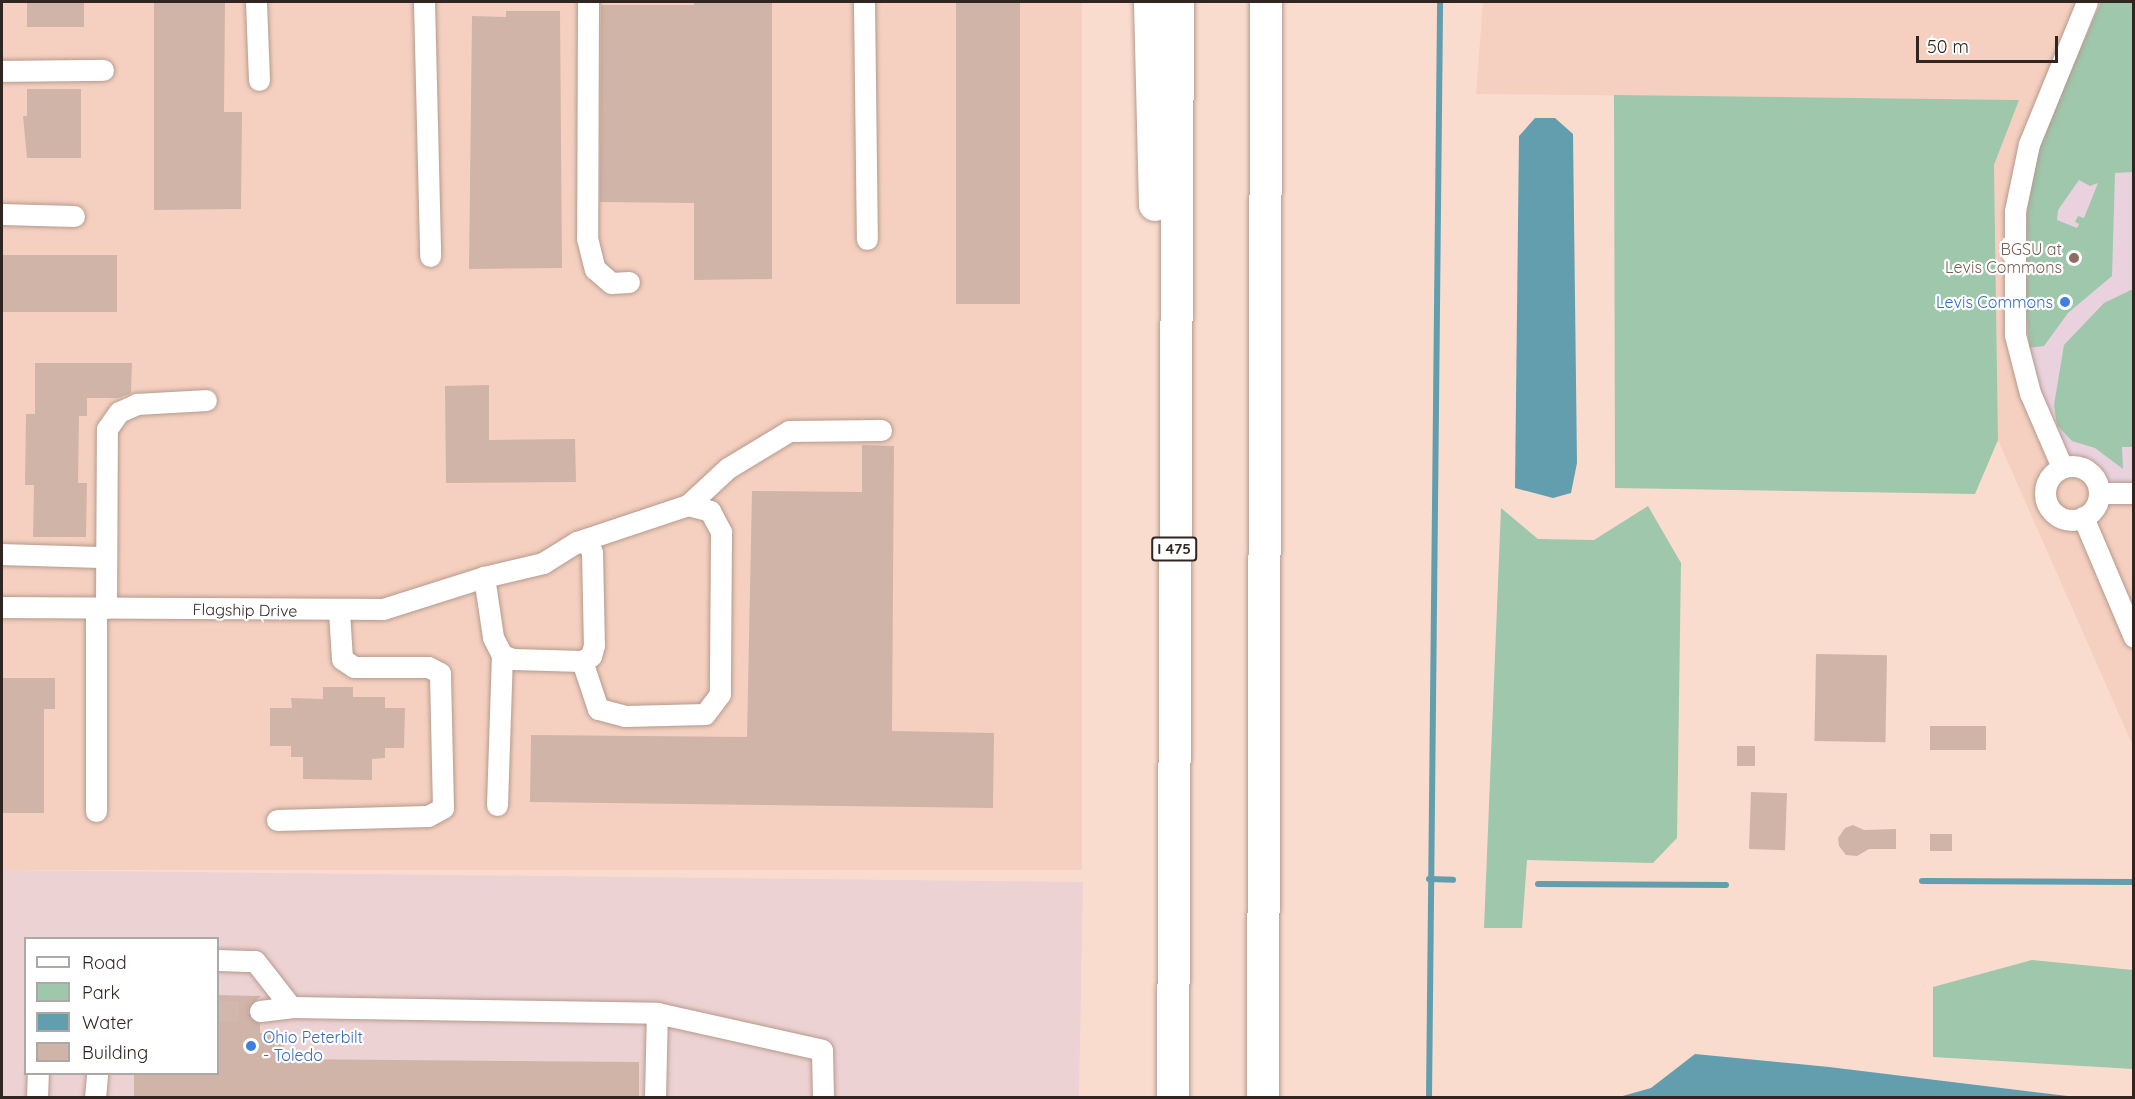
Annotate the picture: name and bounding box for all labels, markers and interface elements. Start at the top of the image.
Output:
scale bar [1919,24,2062,62]
text: 50 m [1927,35,1969,58]
place label: BGSU at Levis Commons [1945,239,2062,277]
marker: BGSU at Levis Commons [2067,251,2081,265]
place label: Levis Commons [1936,292,2053,312]
marker: Levis Commons [2058,295,2072,309]
road number: I 475 [1150,537,1198,561]
street label: Flagship Drive [192,599,298,621]
legend [24,937,219,1075]
text: Road [82,951,127,974]
text: Park [82,981,120,1004]
text: Water [82,1011,133,1034]
place label: Ohio Peterbilt - Toledo [263,1027,363,1065]
marker: Ohio Peterbilt - Toledo [244,1039,258,1053]
text: Building [82,1041,148,1064]

